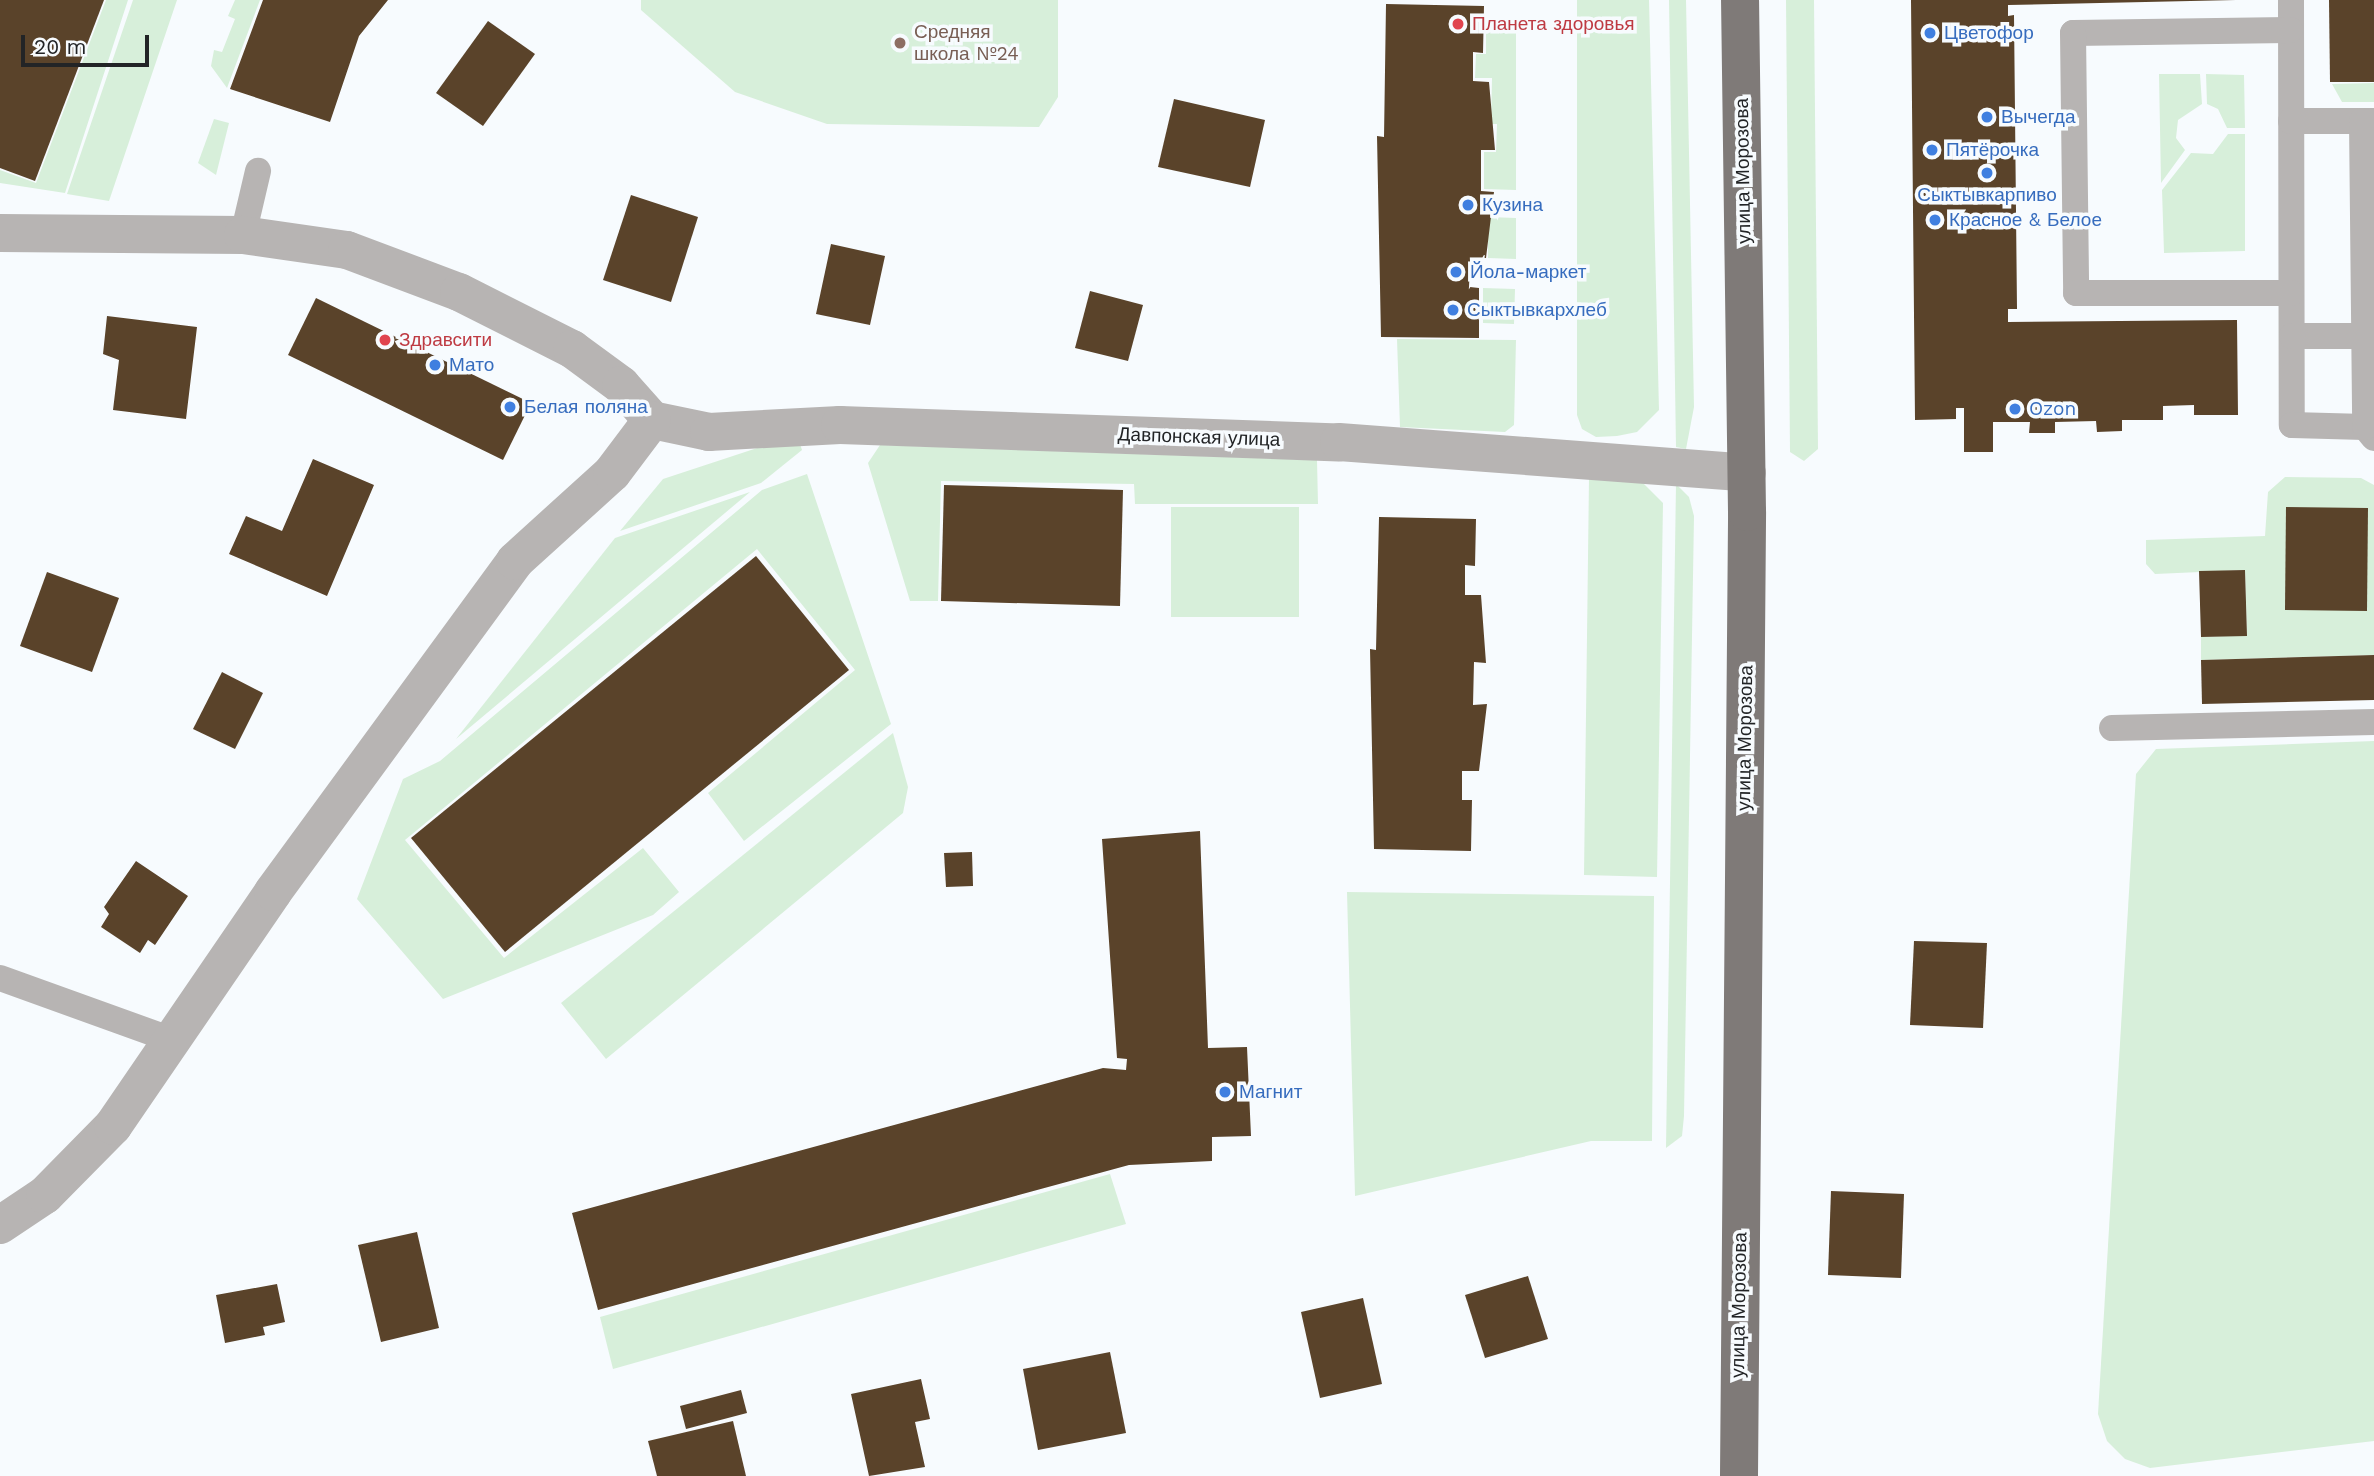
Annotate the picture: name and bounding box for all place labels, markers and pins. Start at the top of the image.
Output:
place label: Планета здоровья [1472,13,1635,35]
marker: Планета здоровья [1450,16,1466,32]
place label: Средняя школа №24 [914,21,1019,65]
place label: Цветофор [1944,22,2034,44]
marker: Цветофор [1922,25,1938,41]
marker: Средняя школа №24 [892,35,908,51]
place label: Вычегда [2001,106,2076,128]
marker: Вычегда [1979,109,1995,125]
place label: Пятёрочка [1946,139,2039,161]
marker: Пятёрочка [1924,142,1940,158]
marker: Сыктывкарпиво [1979,165,1995,181]
place label: Сыктывкарпиво [1917,184,2057,206]
place label: Кузина [1482,194,1543,216]
marker: Кузина [1460,197,1476,213]
place label: Красное & Белое [1949,209,2102,231]
marker: Красное & Белое [1927,212,1943,228]
place label: Йола-маркет [1470,261,1587,283]
marker: Йола-маркет [1448,264,1464,280]
place label: Сыктывкархлеб [1467,299,1607,321]
marker: Сыктывкархлеб [1445,302,1461,318]
place label: Здравсити [399,329,492,351]
marker: Здравсити [377,332,393,348]
place label: Мато [449,354,494,376]
marker: Мато [427,357,443,373]
place label: Белая поляна [524,396,648,418]
place label: Ozon [2029,398,2076,420]
marker: Белая поляна [502,399,518,415]
marker: Ozon [2007,401,2023,417]
place label: Магнит [1239,1081,1302,1103]
marker: Магнит [1217,1084,1233,1100]

